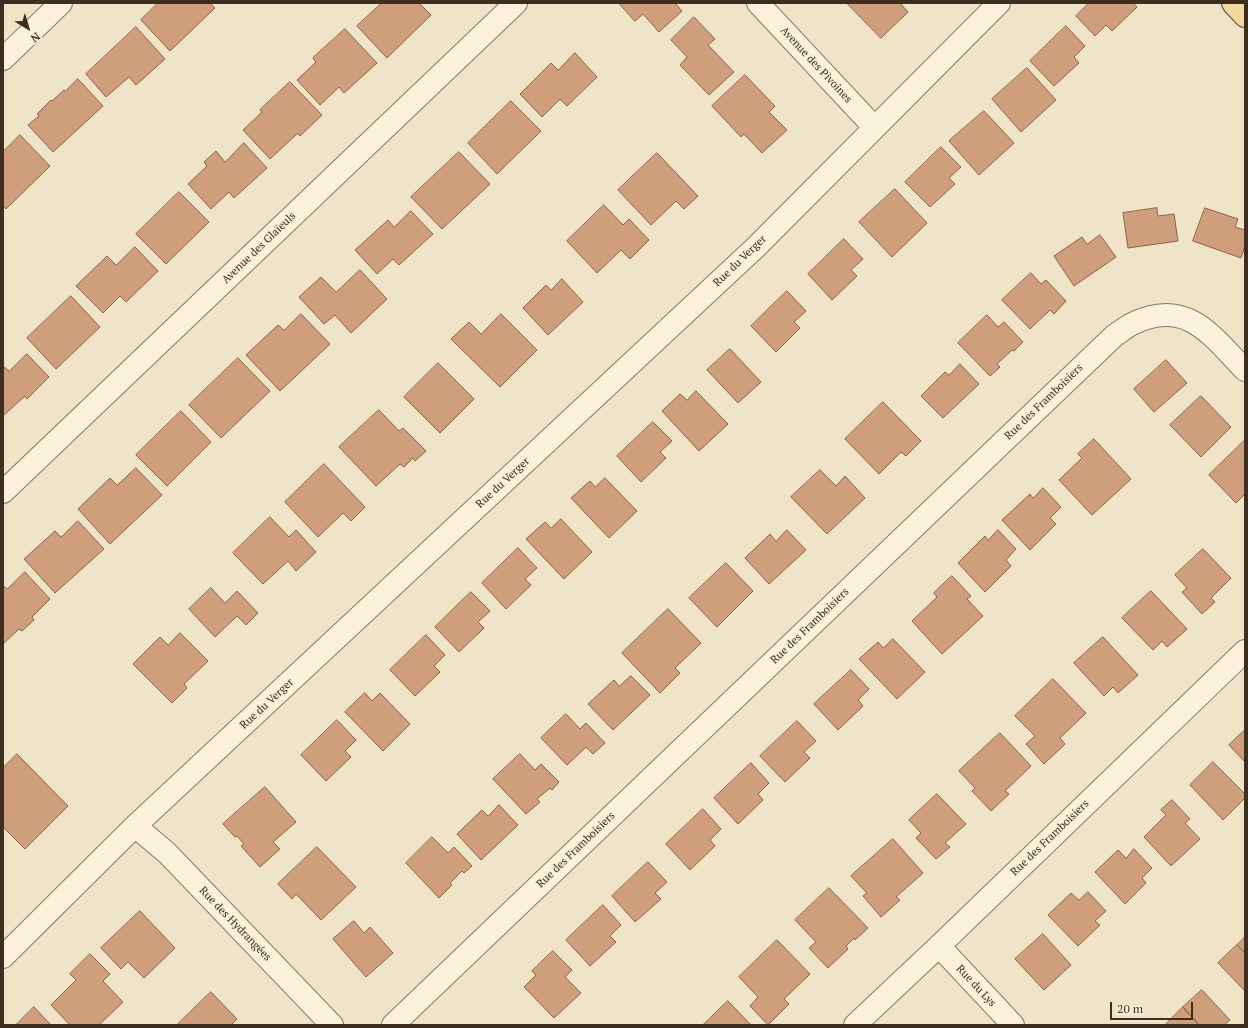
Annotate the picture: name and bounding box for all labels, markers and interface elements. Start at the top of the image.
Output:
north arrow [8,8,48,48]
street label: Avenue des Pivoines [777,24,855,106]
text: N [28,29,43,46]
street label: Avenue des Glaïeuls [219,209,299,287]
street label: Rue du Verger [711,232,769,290]
street label: Rue des Framboisiers [1002,361,1086,443]
street label: Rue du Verger [473,455,533,511]
street label: Rue des Framboisiers [768,585,852,667]
street label: Rue du Verger [237,676,297,732]
street label: Rue des Framboisiers [1008,797,1092,879]
street label: Rue des Framboisiers [534,809,618,891]
street label: Rue des Hydrangées [196,884,274,964]
street label: Rue du Lys [953,962,999,1010]
scale bar [1112,994,1195,1020]
text: 20 m [1117,1001,1143,1016]

